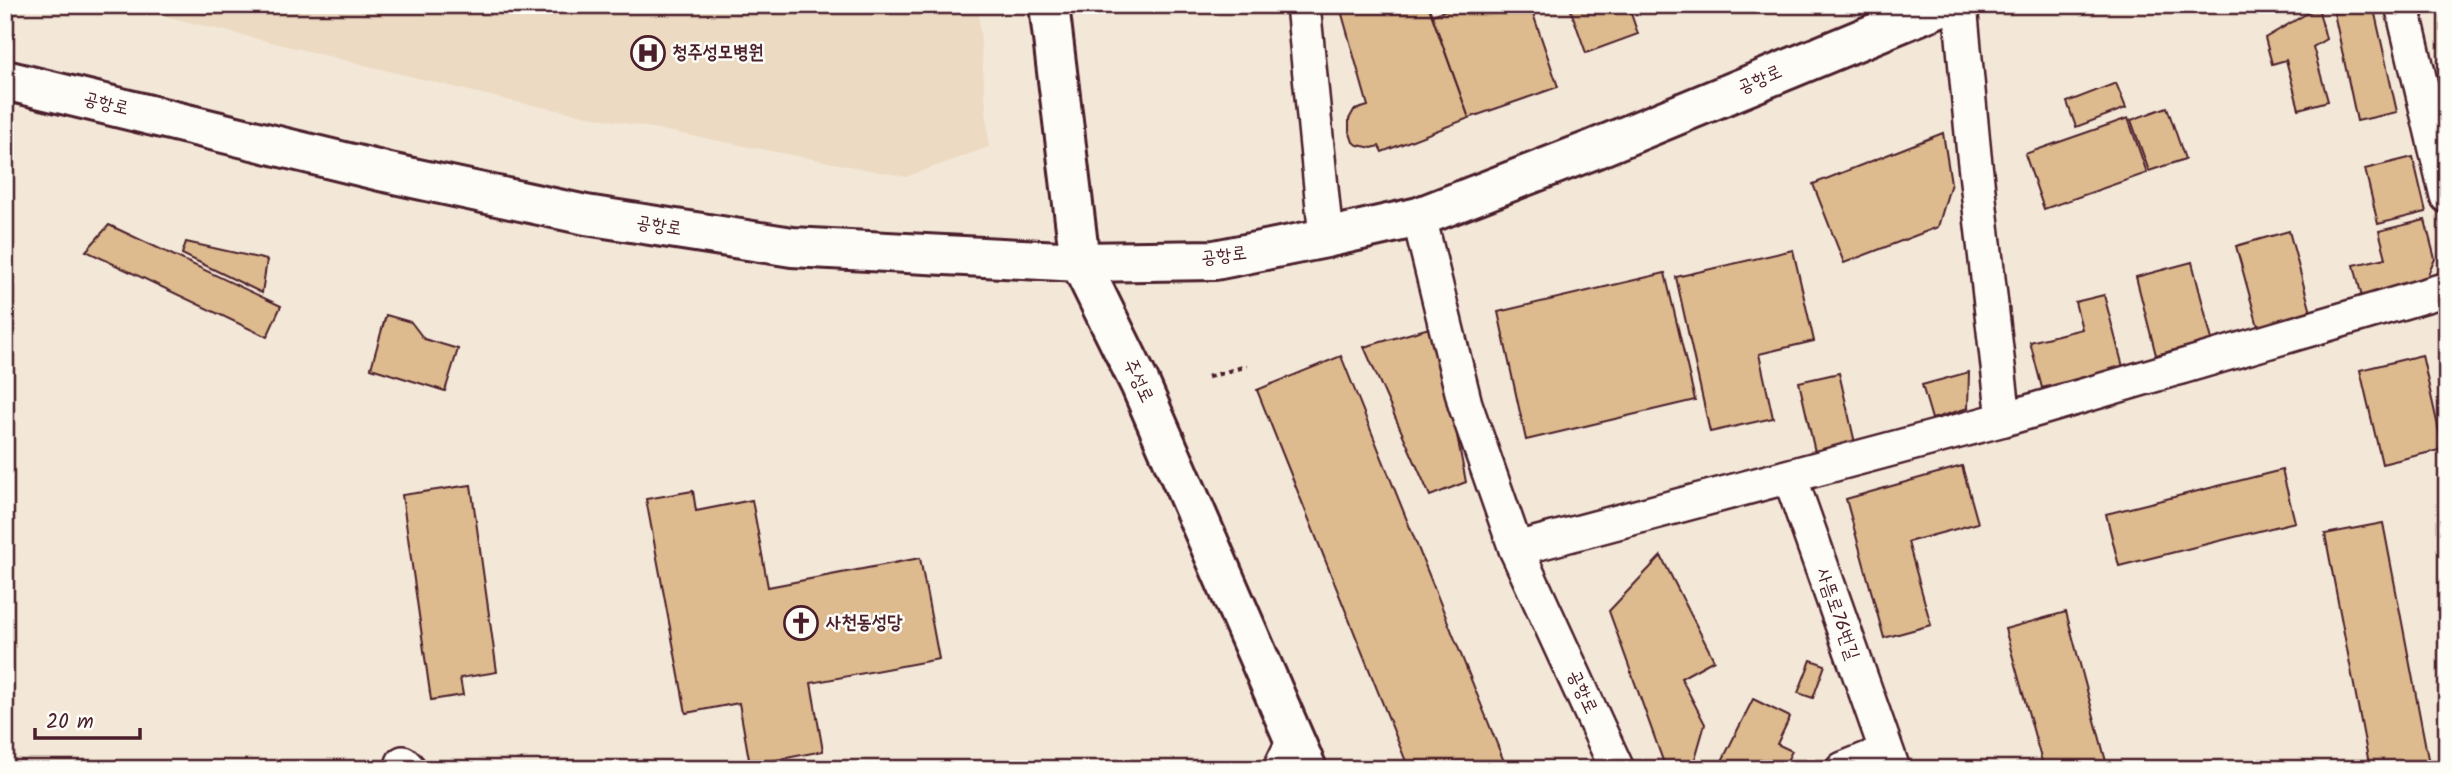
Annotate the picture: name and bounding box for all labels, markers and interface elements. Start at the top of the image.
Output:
hospital icon: 청주성모병원 [629,34,667,72]
place label: 청주성모병원 [672,38,764,68]
street label: 공항로 [1733,57,1787,103]
street label: 공항로 [80,84,132,124]
street label: 공항로 [634,208,684,244]
street label: 공항로 [1199,238,1249,274]
street label: 주성로 [1115,354,1161,408]
street label: 사뜸로76번길 [1807,564,1867,664]
church icon: 사천동성당 [782,604,820,642]
place label: 사천동성당 [825,608,903,638]
street label: 공항로 [1559,665,1605,719]
scale bar [35,697,140,741]
text: 20 m [46,706,94,739]

